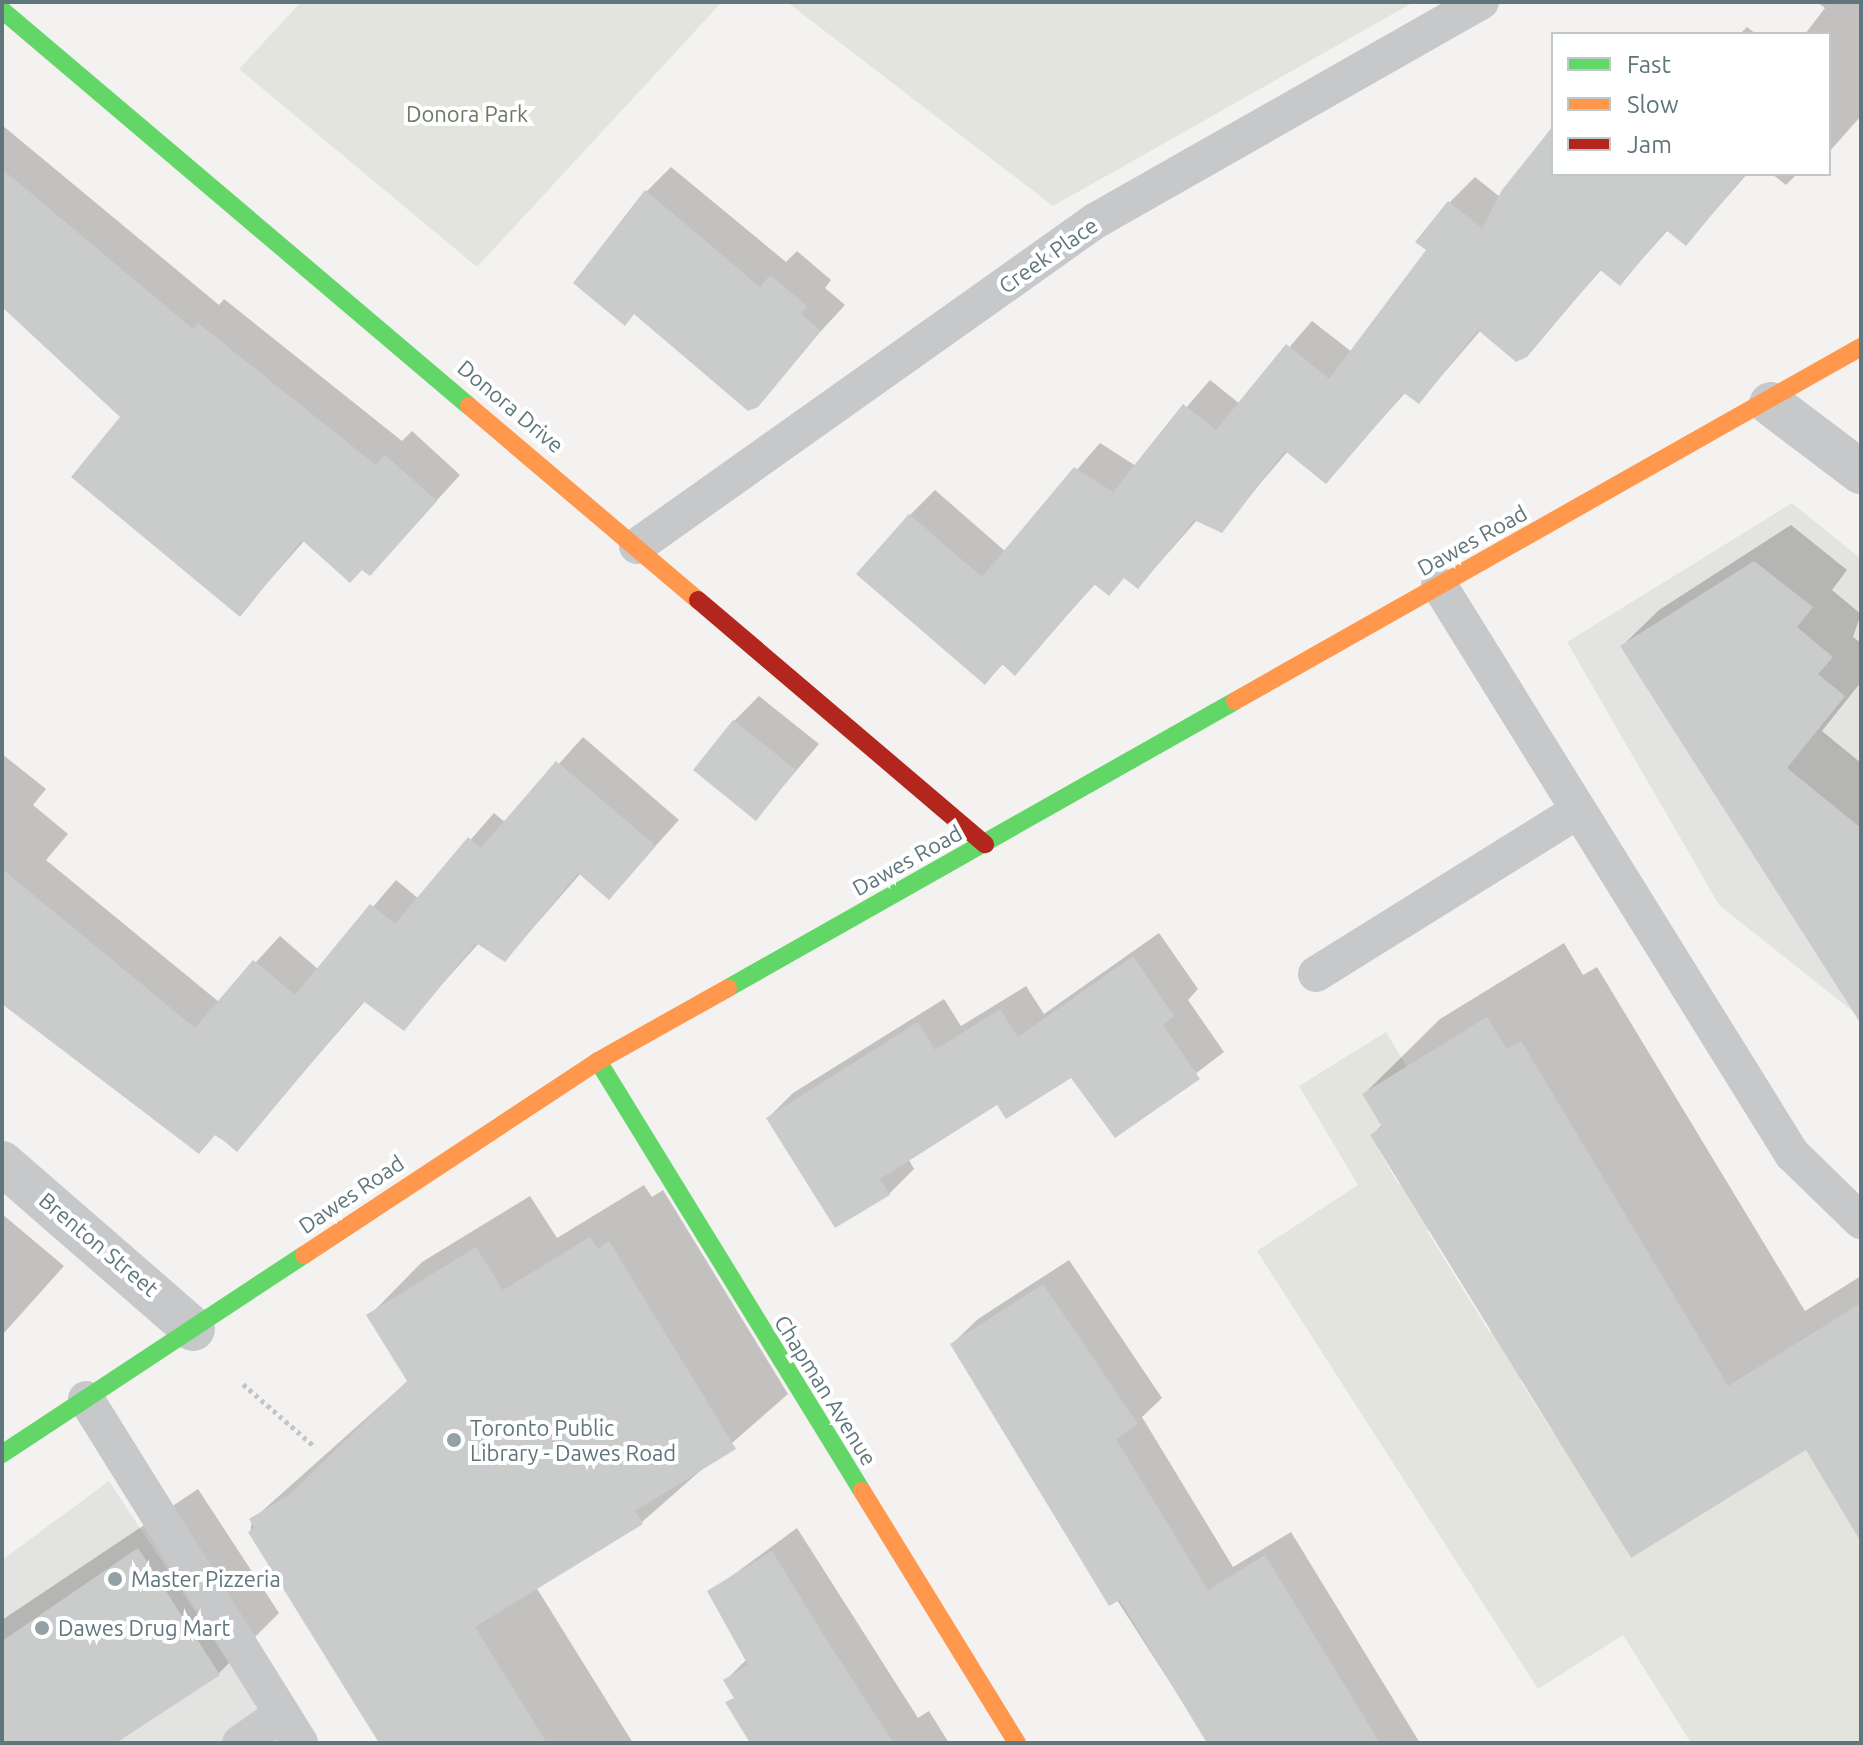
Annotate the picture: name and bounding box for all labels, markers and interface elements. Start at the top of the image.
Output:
legend [1551,32,1831,176]
text: Fast [1627,51,1671,78]
text: Slow [1627,91,1679,118]
park label: Donora Park [406,101,528,127]
text: Jam [1627,131,1672,158]
street label: Creek Place [993,211,1103,299]
street label: Donora Drive [453,354,569,458]
street label: Dawes Road [1413,499,1531,581]
street label: Dawes Road [848,819,966,901]
street label: Dawes Road [293,1149,409,1239]
street label: Brenton Street [34,1186,164,1302]
street label: Chapman Avenue [769,1310,883,1470]
place label: Toronto Public Library - Dawes Road [470,1414,676,1466]
marker: Toronto Public Library - Dawes Road [445,1431,463,1449]
place label: Master Pizzeria [131,1566,281,1592]
marker: Master Pizzeria [106,1570,124,1588]
place label: Dawes Drug Mart [58,1615,230,1641]
marker: Dawes Drug Mart [33,1619,51,1637]

